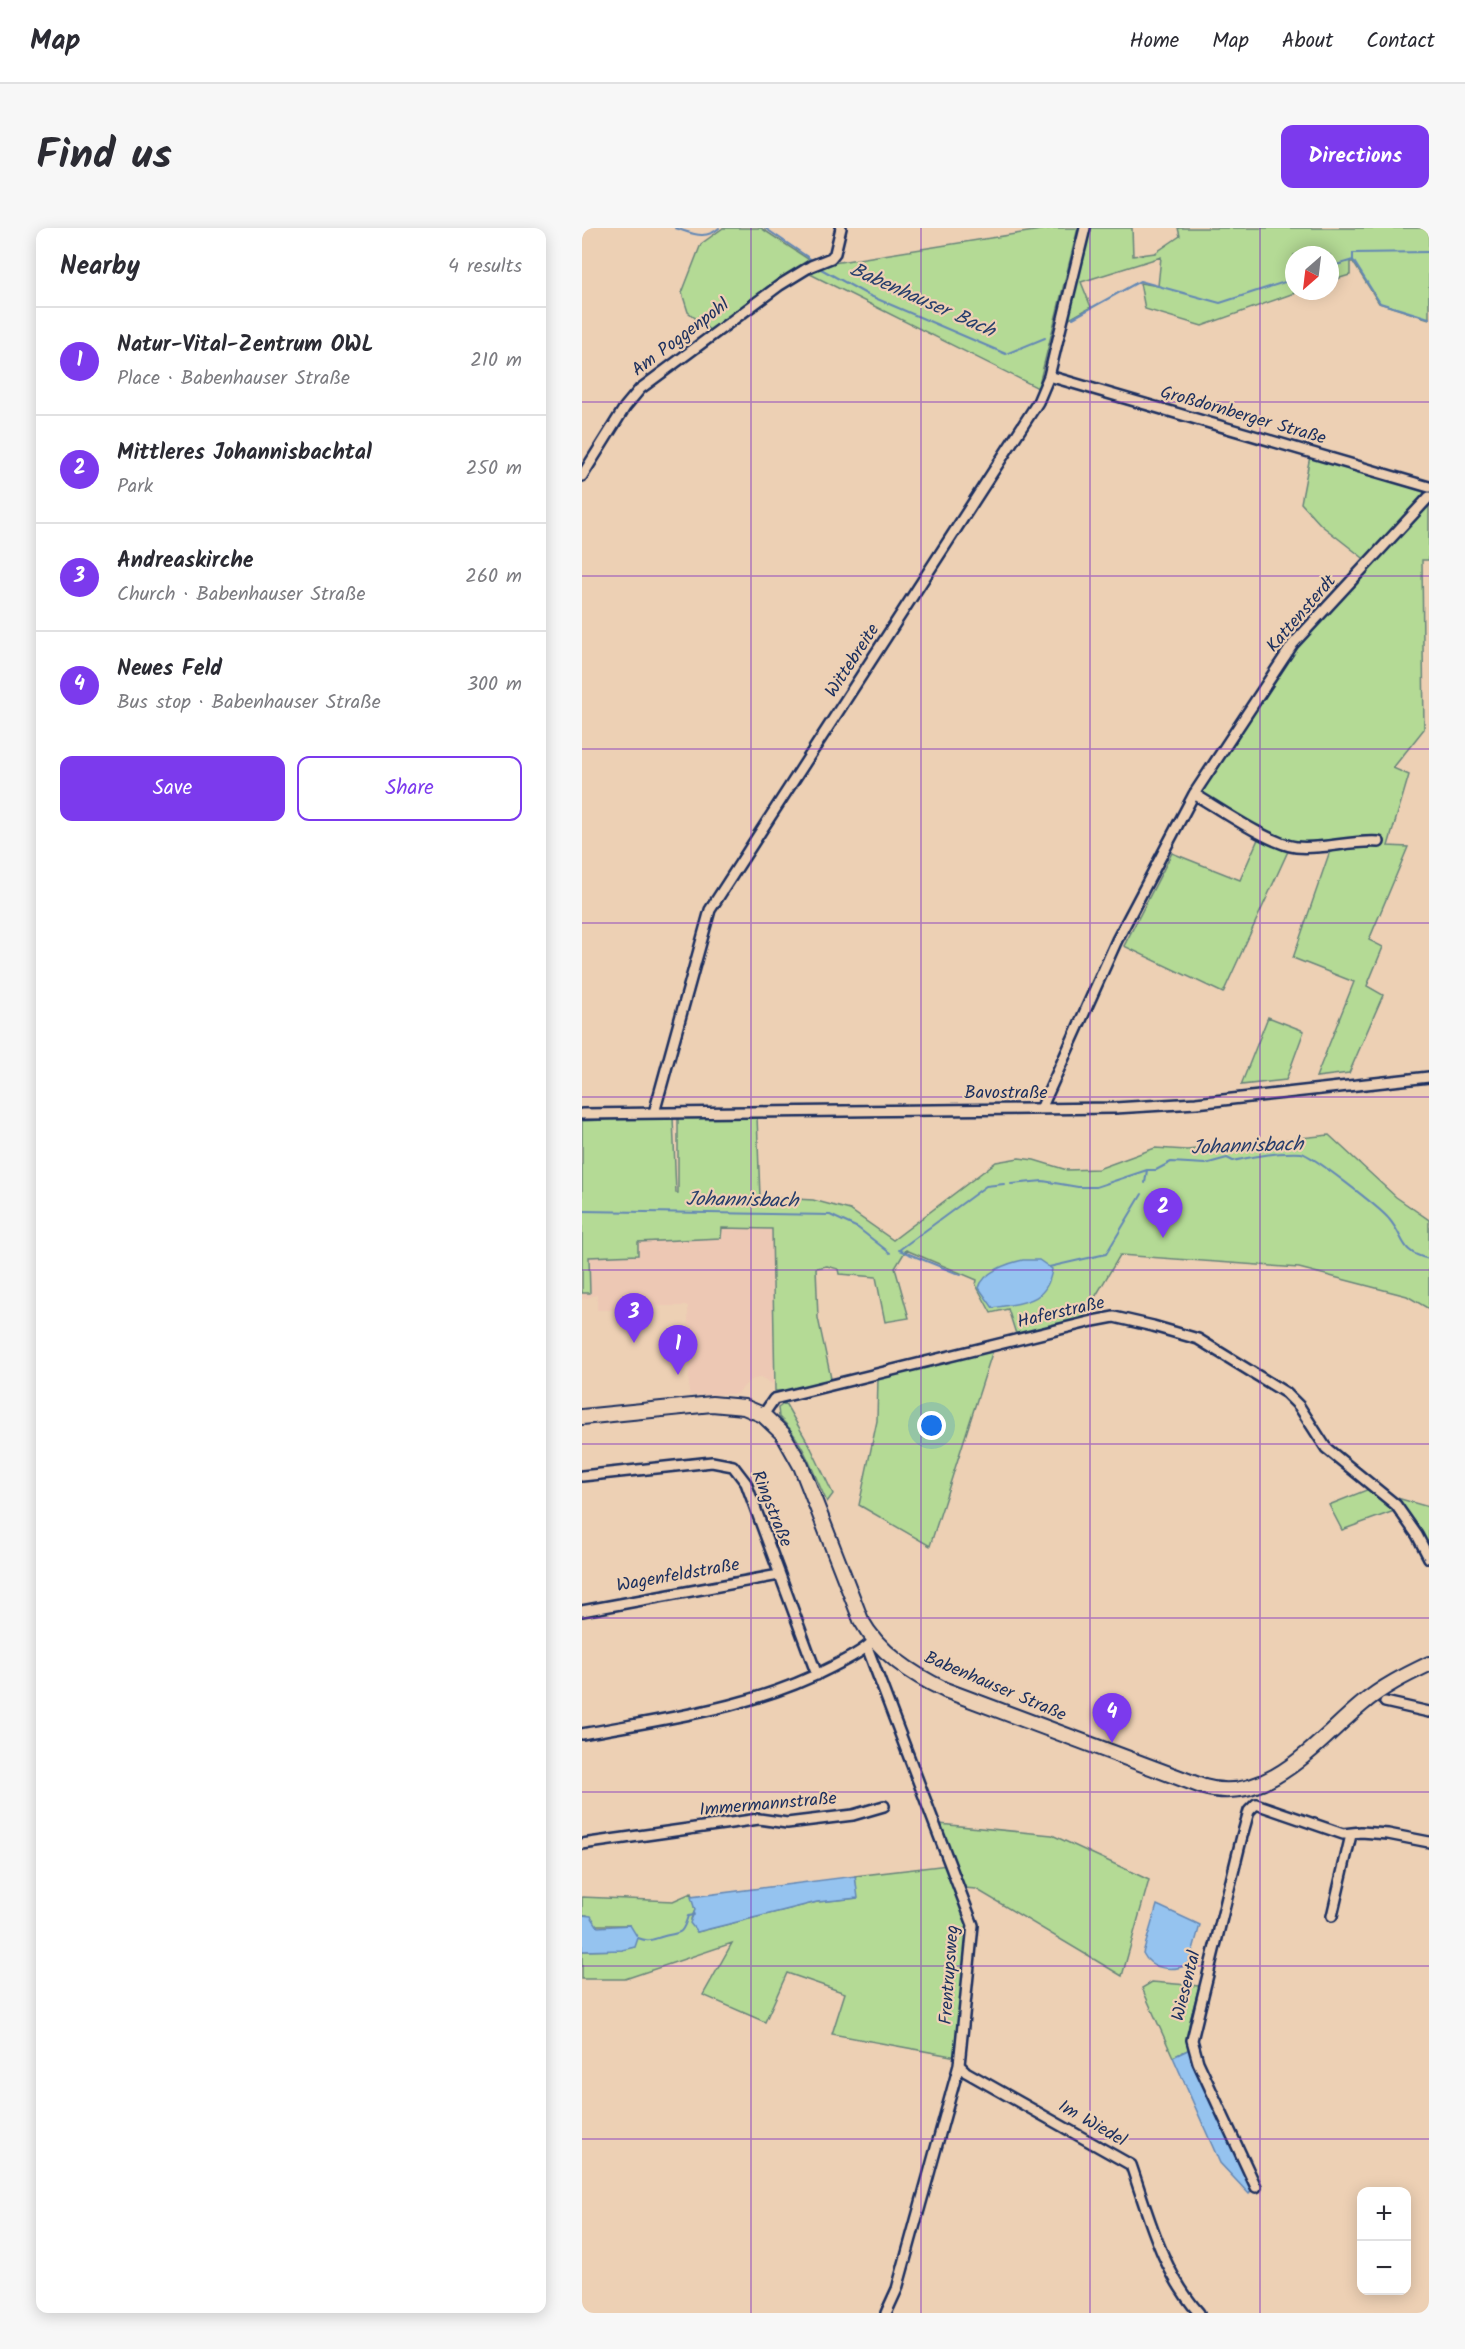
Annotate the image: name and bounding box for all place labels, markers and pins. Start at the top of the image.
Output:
pin: 2 [1144,1188,1182,1238]
pin: 3 [614,1294,654,1343]
pin: 1 [658,1326,698,1375]
pin: 4 [1092,1694,1132,1743]

